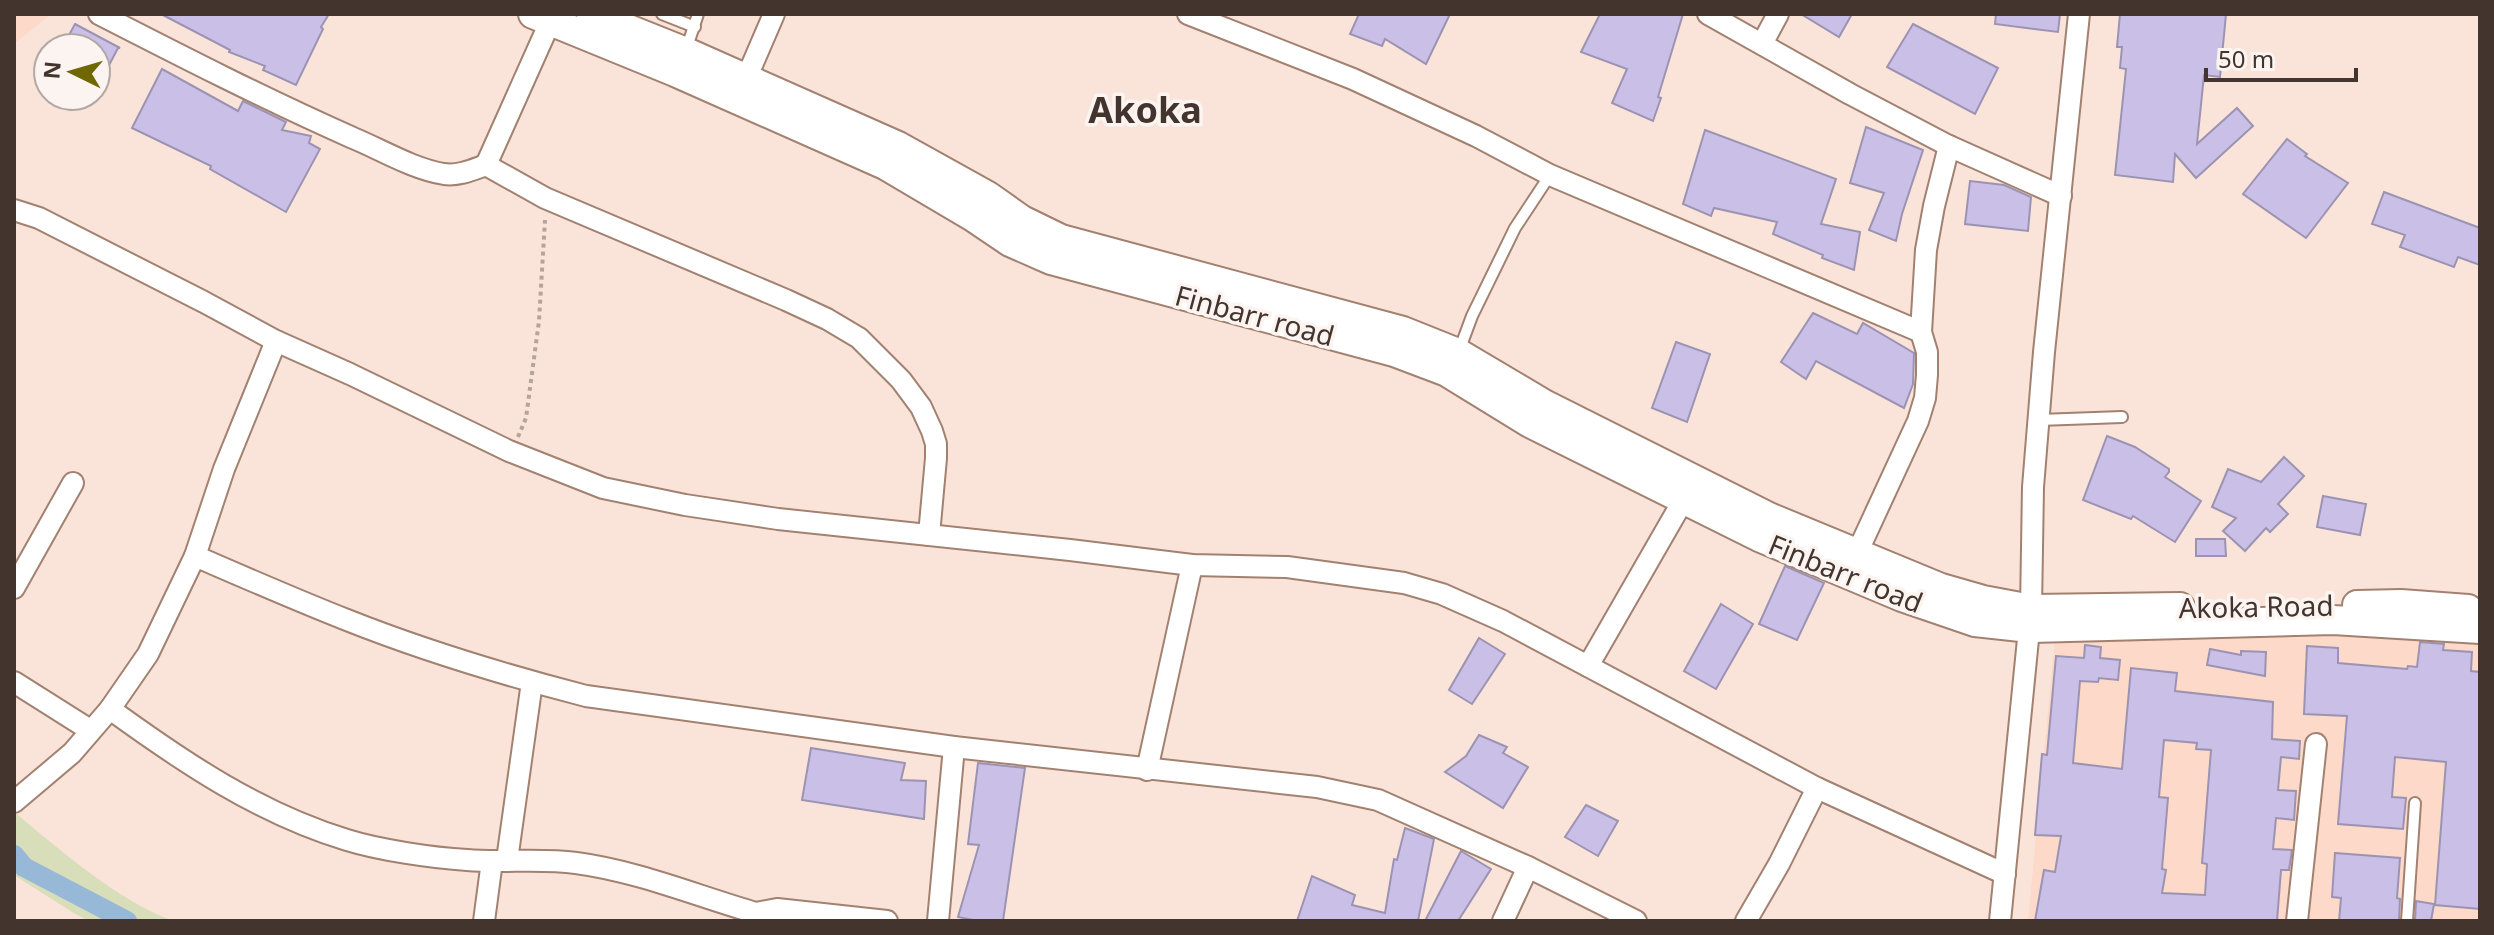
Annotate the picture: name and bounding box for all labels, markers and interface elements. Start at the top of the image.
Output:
north arrow [32,32,112,112]
scale bar [2206,32,2356,82]
text: 50 m [2218,42,2274,75]
text: N [35,60,67,80]
district label: Akoka [1088,85,1202,134]
street label: Finbarr road [1171,276,1339,354]
street label: Finbarr road [1763,525,1929,621]
street label: Akoka Road [2178,586,2334,626]

